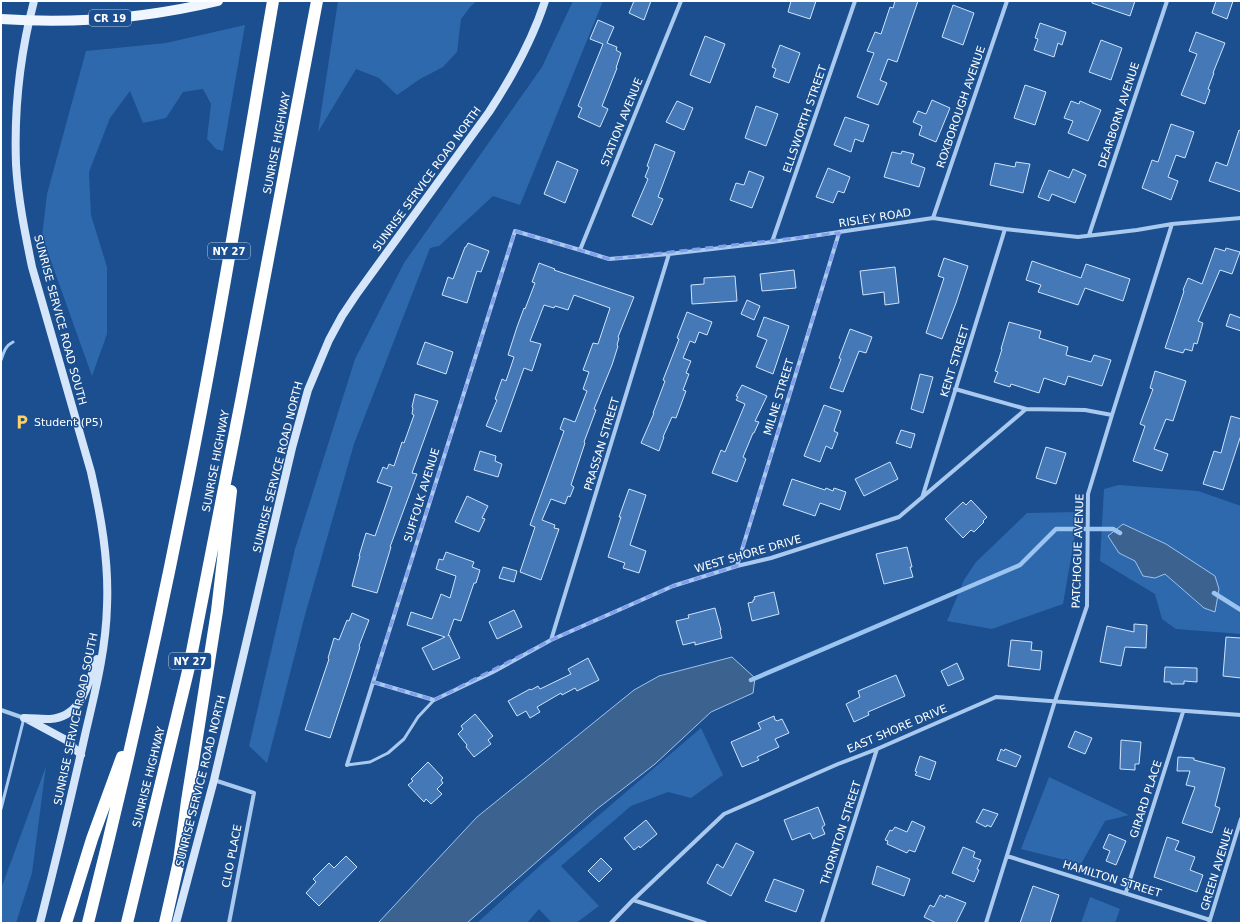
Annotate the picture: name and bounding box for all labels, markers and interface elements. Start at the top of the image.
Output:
road number: CR 19 [89,10,131,26]
street label: ROXBOROUGH AVENUE [934,44,988,170]
street label: DEARBORN AVENUE [1096,60,1142,170]
street label: ELLSWORTH STREET [780,63,830,175]
street label: STATION AVENUE [598,76,646,168]
street label: SUNRISE HIGHWAY [261,91,293,195]
street label: SUNRISE SERVICE ROAD NORTH [370,104,484,254]
street label: RISLEY ROAD [838,206,912,230]
street label: SUNRISE SERVICE ROAD SOUTH [31,233,89,407]
road number: NY 27 [208,243,250,259]
street label: KENT STREET [938,323,972,399]
street label: MILNE STREET [761,357,797,437]
street label: SUNRISE SERVICE ROAD NORTH [250,380,306,554]
street label: PRASSAN STREET [582,396,622,492]
street label: SUNRISE HIGHWAY [200,409,232,513]
parking icon: Student (P5) [13,413,31,431]
place label: Student (P5) [34,416,103,429]
street label: SUFFOLK AVENUE [401,446,443,544]
street label: PATCHOGUE AVENUE [1069,493,1087,609]
street label: WEST SHORE DRIVE [693,532,803,576]
street label: SUNRISE SERVICE ROAD SOUTH [51,632,101,806]
road number: NY 27 [169,653,211,669]
street label: SUNRISE SERVICE ROAD NORTH [173,694,229,868]
street label: EAST SHORE DRIVE [845,702,949,756]
street label: SUNRISE HIGHWAY [130,725,168,829]
street label: GIRARD PLACE [1127,758,1165,840]
street label: THORNTON STREET [818,779,864,888]
street label: CLIO PLACE [219,823,245,889]
street label: GREEN AVENUE [1198,826,1236,912]
street label: HAMILTON STREET [1061,858,1163,900]

